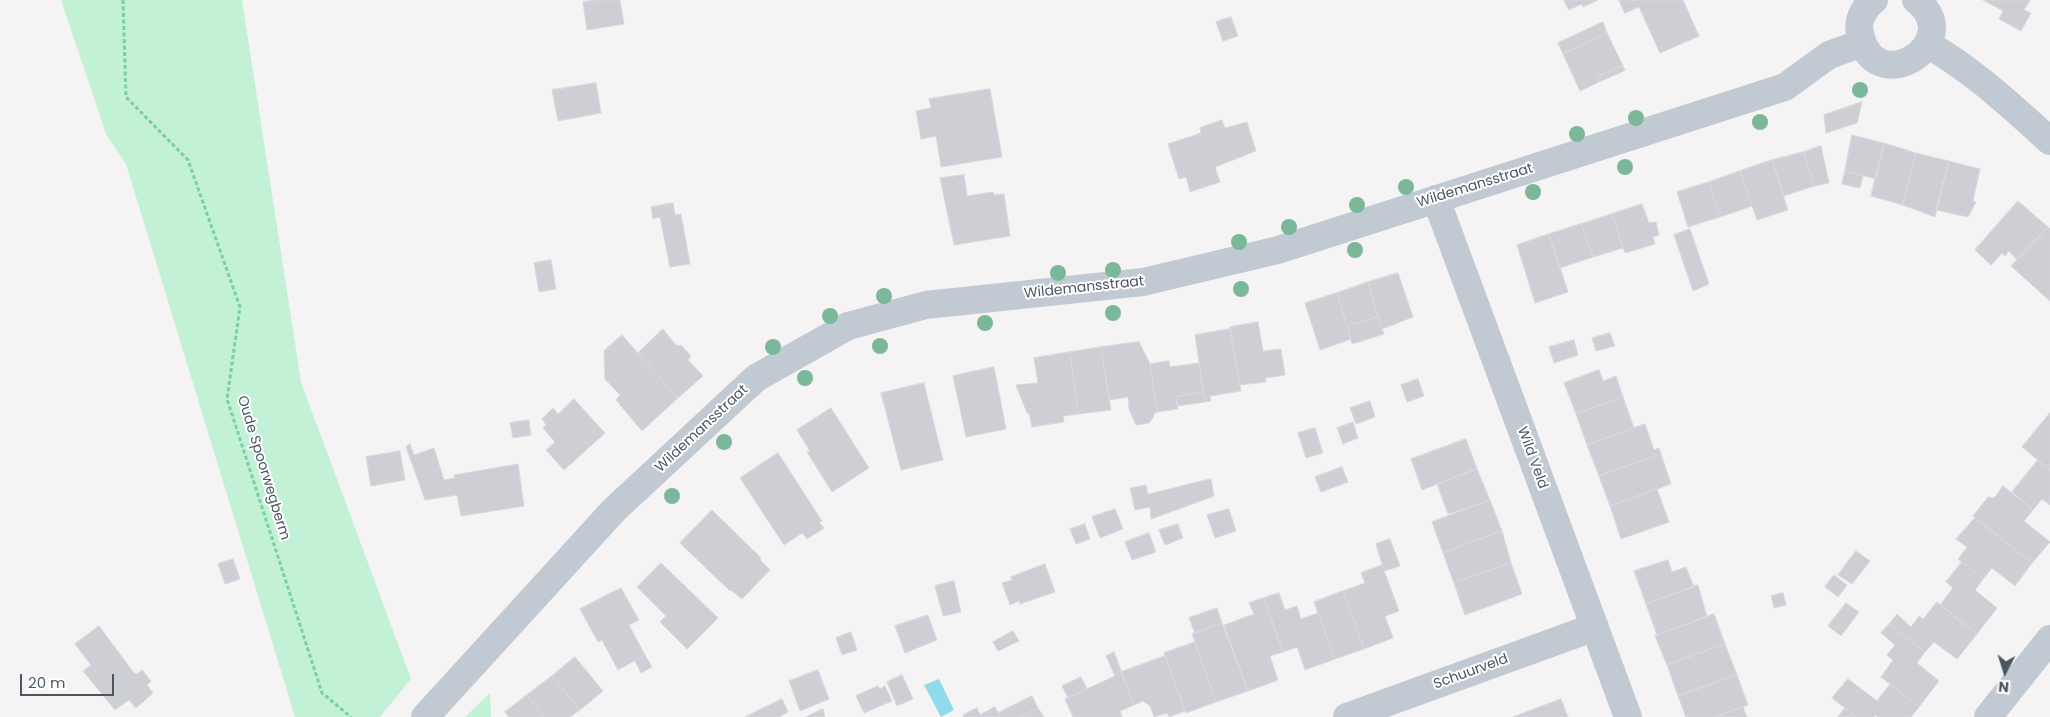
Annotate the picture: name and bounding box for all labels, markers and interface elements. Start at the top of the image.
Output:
street label: Wildemansstraat [1415,160,1535,212]
street label: Wildemansstraat [1023,273,1145,303]
street label: Wildemansstraat [652,382,752,476]
street label: Oude Spoorwegberm [233,394,293,542]
street label: Wild Veld [1513,425,1551,491]
north arrow [1980,647,2030,697]
street label: Schuurveld [1431,651,1511,693]
scale bar [22,664,116,696]
text: 20 m [28,672,66,693]
text: N [1998,677,2010,697]

